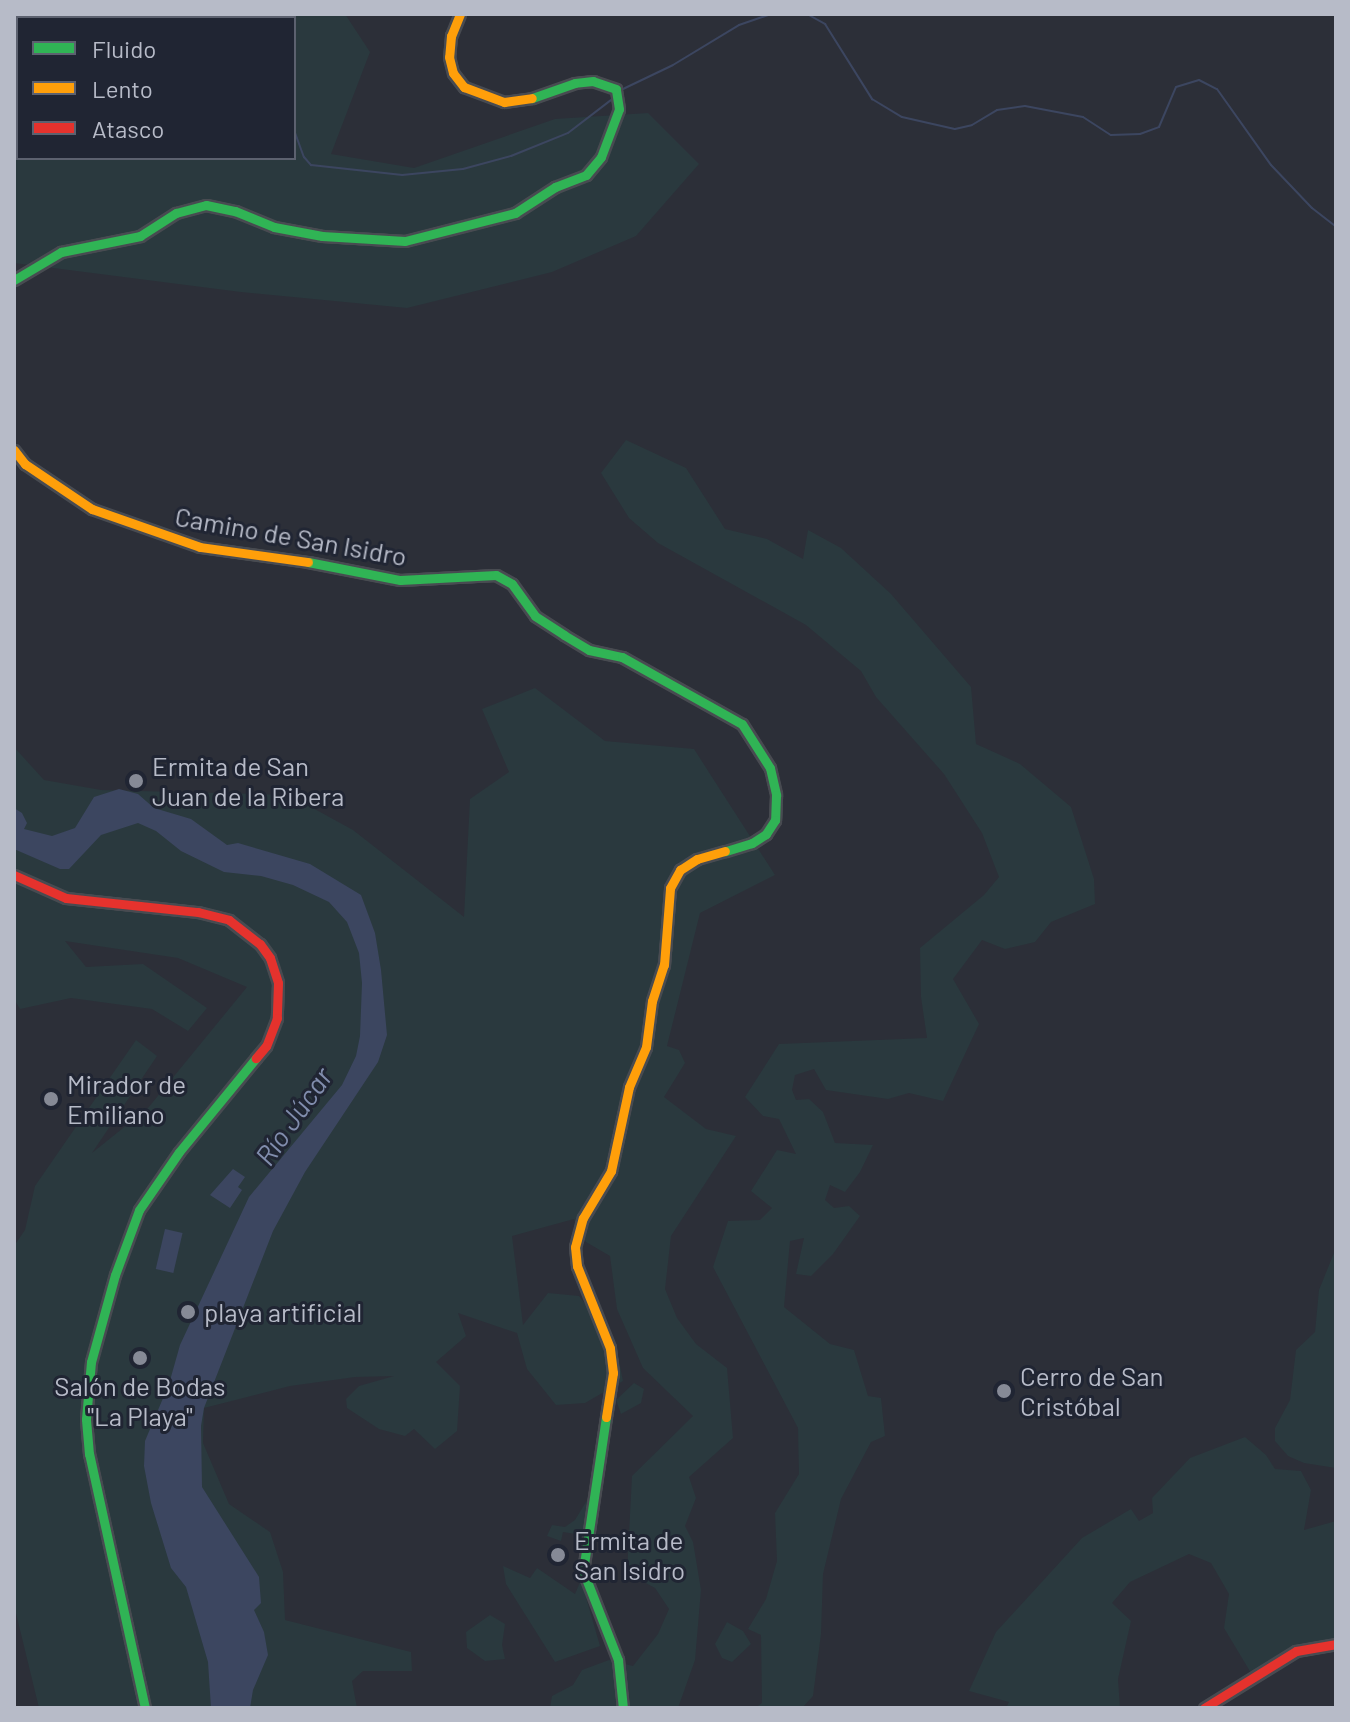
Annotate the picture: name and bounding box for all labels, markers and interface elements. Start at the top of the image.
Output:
legend [16,16,296,160]
text: Fluido [92,34,156,63]
text: Lento [92,74,153,103]
text: Atasco [92,114,164,143]
street label: Camino de San Isidro [173,500,409,572]
place label: Ermita de San Juan de la Ribera [152,750,344,812]
marker: Ermita de San Juan de la Ribera [127,772,145,790]
water label: Río Júcar [247,1061,339,1171]
place label: Mirador de Emiliano [67,1068,186,1130]
marker: Mirador de Emiliano [42,1090,60,1108]
place label: playa artificial [204,1296,362,1328]
marker: playa artificial [179,1303,197,1321]
marker: Salón de Bodas "La Playa" [131,1349,149,1367]
place label: Cerro de San Cristóbal [1020,1360,1163,1422]
place label: Salón de Bodas "La Playa" [54,1370,226,1432]
marker: Cerro de San Cristóbal [995,1382,1013,1400]
place label: Ermita de San Isidro [574,1524,685,1586]
marker: Ermita de San Isidro [549,1546,567,1564]

